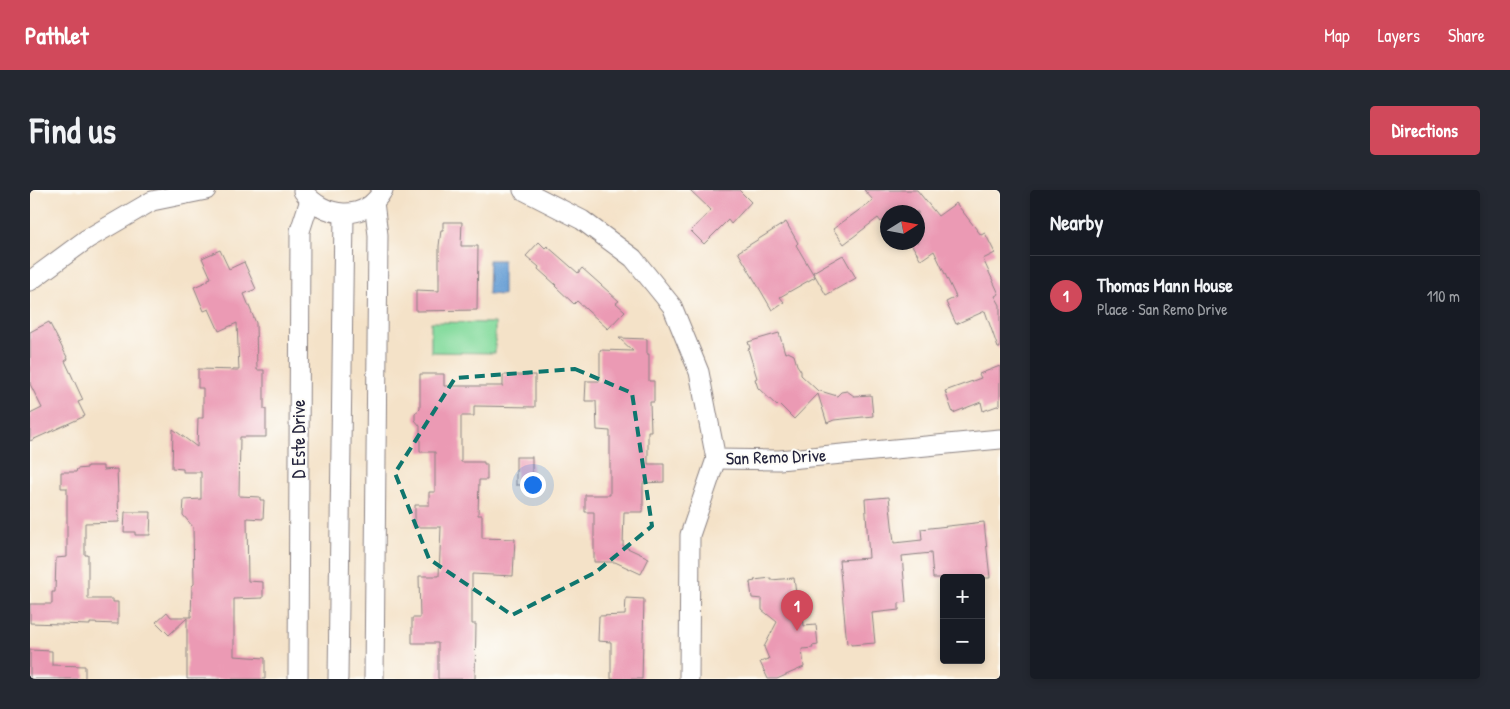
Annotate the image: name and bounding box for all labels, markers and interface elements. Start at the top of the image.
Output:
text: Pathlet [25,19,88,51]
text: Map [1324,23,1350,48]
text: Layers [1378,23,1420,48]
text: Share [1448,23,1485,48]
button: Directions [1370,106,1480,155]
text: Find us [30,107,116,154]
north arrow [880,205,925,250]
text: Nearby [1050,208,1103,237]
text: Thomas Mann House [1097,272,1233,298]
text: 1 [1063,285,1069,307]
text: 110 m [1427,285,1460,307]
text: Place · San Remo Drive [1097,298,1228,320]
street label: D Este Drive [286,400,311,478]
street label: San Remo Drive [725,442,827,471]
your location [520,472,546,498]
map controls [940,574,985,664]
button: + [940,574,985,619]
pin: 1 [781,590,813,631]
button: − [940,619,985,664]

